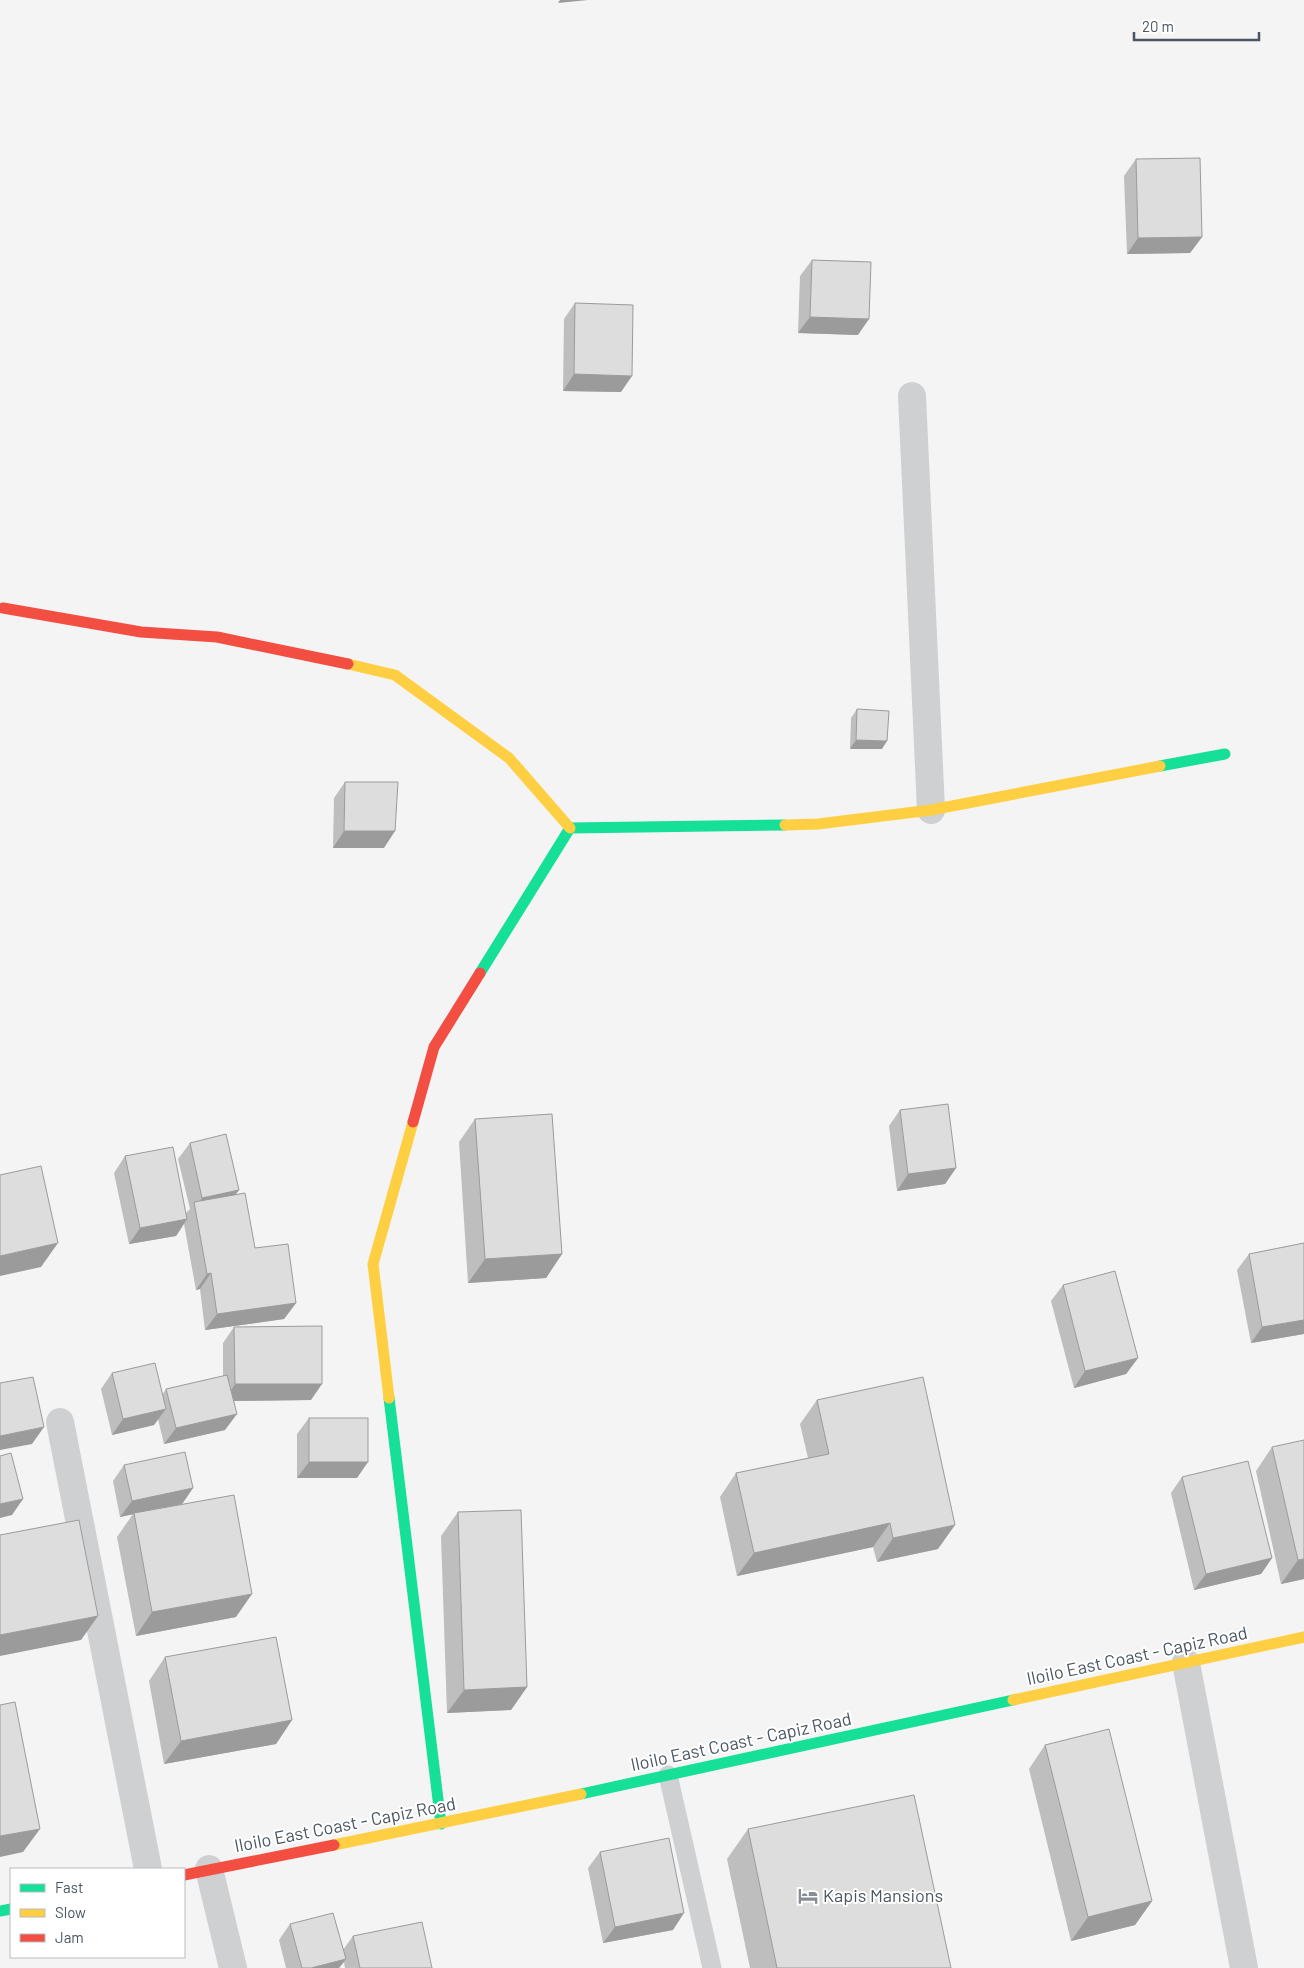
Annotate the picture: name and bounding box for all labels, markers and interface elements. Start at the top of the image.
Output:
scale bar [1134,10,1259,42]
text: 20 m [1142,17,1174,35]
street label: Iloilo East Coast - Capiz Road [1024,1621,1249,1689]
street label: Iloilo East Coast - Capiz Road [628,1707,853,1775]
street label: Iloilo East Coast - Capiz Road [232,1792,457,1856]
legend [10,1868,185,1958]
text: Fast [55,1878,83,1896]
place label: Kapis Mansions [823,1884,943,1906]
hotel icon: Kapis Mansions [797,1885,819,1907]
text: Slow [55,1903,86,1921]
text: Jam [55,1928,84,1946]

